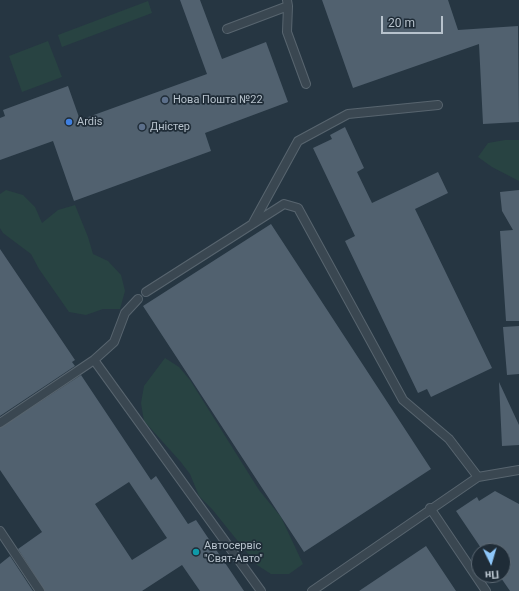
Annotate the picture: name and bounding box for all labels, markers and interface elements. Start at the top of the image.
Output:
scale bar [383,8,445,34]
text: 20 m [388,16,415,30]
place label: Нова Пошта №22 [173,93,263,107]
marker: Нова Пошта №22 [160,95,170,105]
place label: Ardis [77,115,102,129]
marker: Ardis [64,117,74,127]
place label: Дністер [150,120,190,134]
marker: Дністер [137,122,147,132]
place label: Автосервіс "Свят-Авто" [204,539,263,565]
north arrow [471,543,511,583]
marker: Автосервіс "Свят-Авто" [191,547,201,557]
text: Пн [484,567,500,582]

